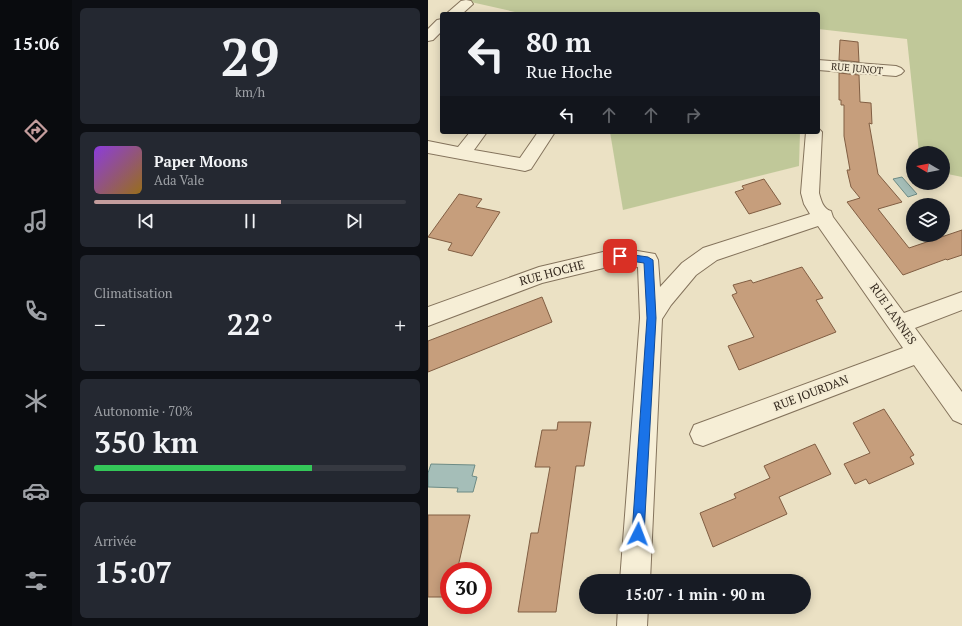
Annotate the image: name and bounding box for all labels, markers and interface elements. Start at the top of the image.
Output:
text: 29 [221,22,279,91]
text: 80 m [526,23,591,60]
icon: left [460,28,512,80]
text: 15:06 [13,31,59,55]
text: Rue Hoche [526,59,612,83]
street label: RUE JUNOT [830,60,883,77]
text: km/h [235,83,265,101]
icon: left [556,104,578,126]
icon: ahead [598,104,620,126]
icon: ahead [640,104,662,126]
icon: right [682,104,704,126]
icon: directions [22,117,50,145]
north arrow [906,146,950,190]
map controls [906,146,950,242]
text: Paper Moons [154,151,248,171]
text: Ada Vale [154,171,204,189]
button: layers [906,198,950,242]
icon: music [22,207,50,235]
icon: previous [135,210,157,232]
icon: pause [239,210,261,232]
icon: next [343,210,365,232]
pin [603,239,637,273]
icon: arrive [609,245,631,267]
street label: RUE HOCHE [518,257,586,288]
street label: RUE LANNES [867,280,920,347]
text: Climatisation [94,284,173,302]
icon: phone [22,297,50,325]
text: 22° [227,304,273,344]
text: − [94,310,106,339]
text: + [394,310,406,339]
street label: RUE JOURDAN [771,371,851,414]
icon: climate [22,387,50,415]
text: Autonomie · 70% [94,402,193,420]
text: 350 km [94,422,198,462]
icon: car [22,477,50,505]
position arrow [617,513,659,555]
text: Arrivée [94,532,136,550]
text: 15:07 [94,552,172,592]
speed limit sign: 30 [440,562,492,614]
icon: filters [22,567,50,595]
text: 15:07 · 1 min · 90 m [625,584,765,604]

